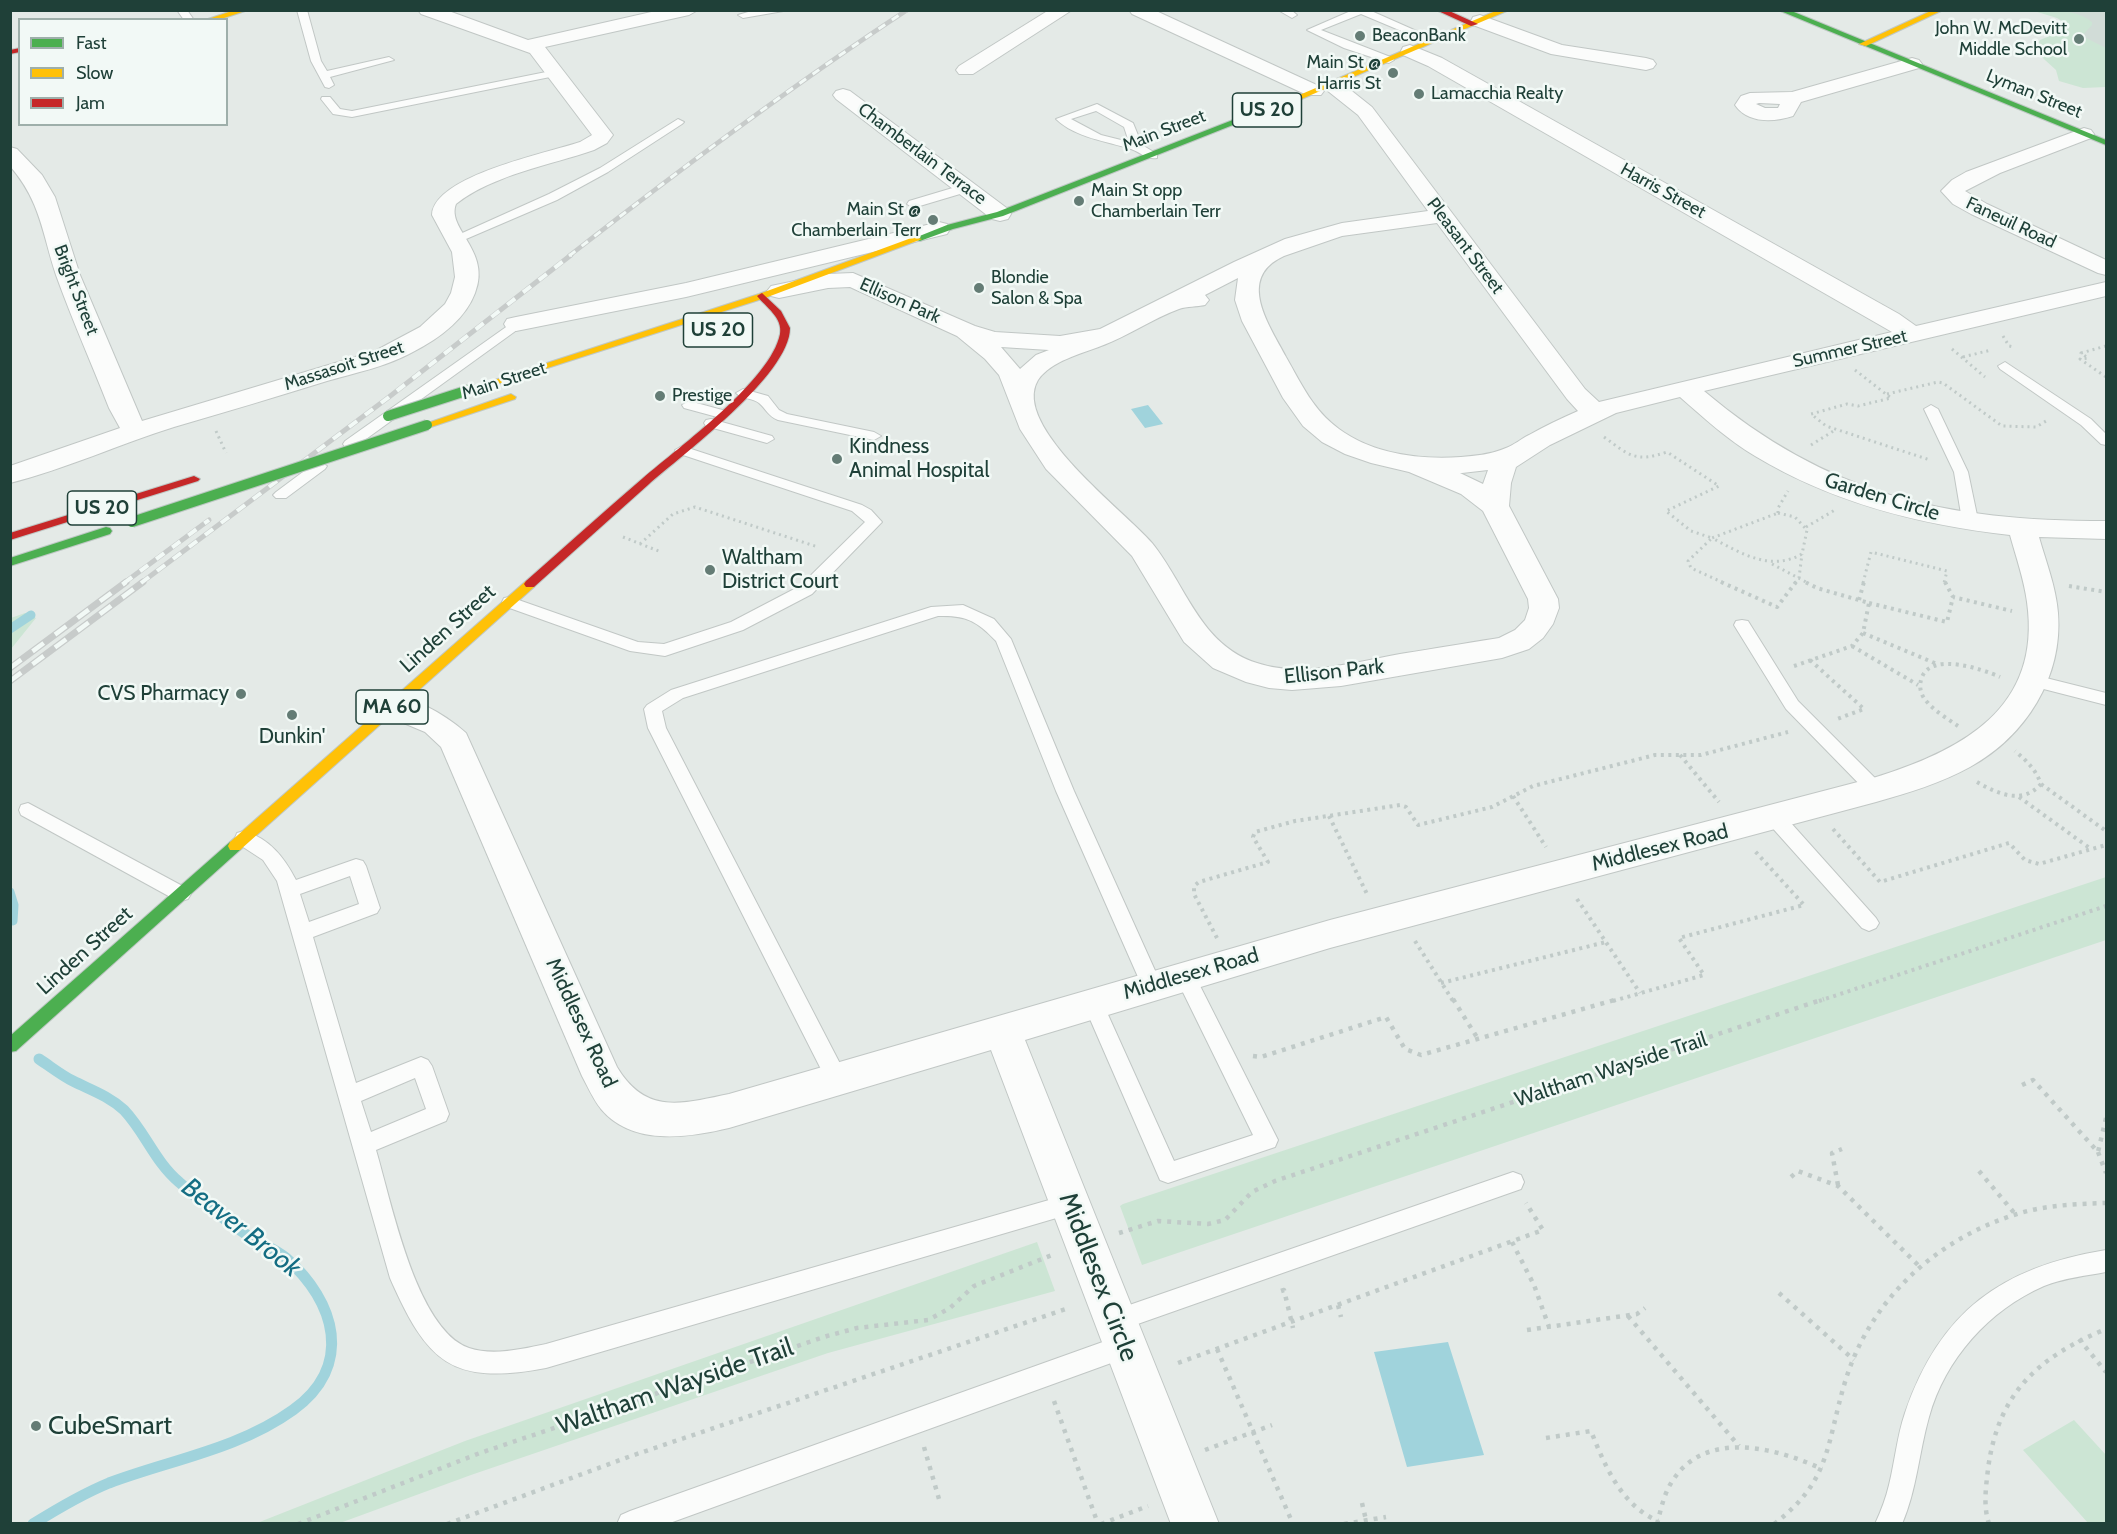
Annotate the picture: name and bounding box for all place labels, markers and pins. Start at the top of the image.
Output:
place label: John W. McDevitt Middle School [1935,18,2067,60]
place label: BeaconBank [1372,25,1466,47]
marker: BeaconBank [1353,29,1367,43]
marker: John W. McDevitt Middle School [2072,32,2086,46]
place label: Main St @ Harris St [1306,52,1381,94]
marker: Main St @ Harris St [1386,66,1400,80]
place label: Lamacchia Realty [1431,83,1563,105]
marker: Lamacchia Realty [1412,87,1426,101]
place label: Main St opp Chamberlain Terr [1091,180,1221,222]
marker: Main St opp Chamberlain Terr [1072,194,1086,208]
place label: Main St @ Chamberlain Terr [791,199,921,242]
marker: Main St @ Chamberlain Terr [926,213,940,227]
place label: Blondie Salon & Spa [991,267,1082,310]
marker: Blondie Salon & Spa [972,281,986,295]
place label: Prestige [672,385,732,407]
marker: Prestige [653,389,667,403]
place label: Kindness Animal Hospital [849,434,989,484]
marker: Kindness Animal Hospital [830,452,844,466]
place label: Waltham District Court [722,545,839,595]
marker: Waltham District Court [703,563,717,577]
place label: CVS Pharmacy [98,681,229,707]
marker: CVS Pharmacy [234,687,248,701]
marker: Dunkin' [285,708,299,722]
place label: Dunkin' [259,724,325,750]
place label: CubeSmart [48,1410,172,1442]
marker: CubeSmart [29,1419,43,1433]

